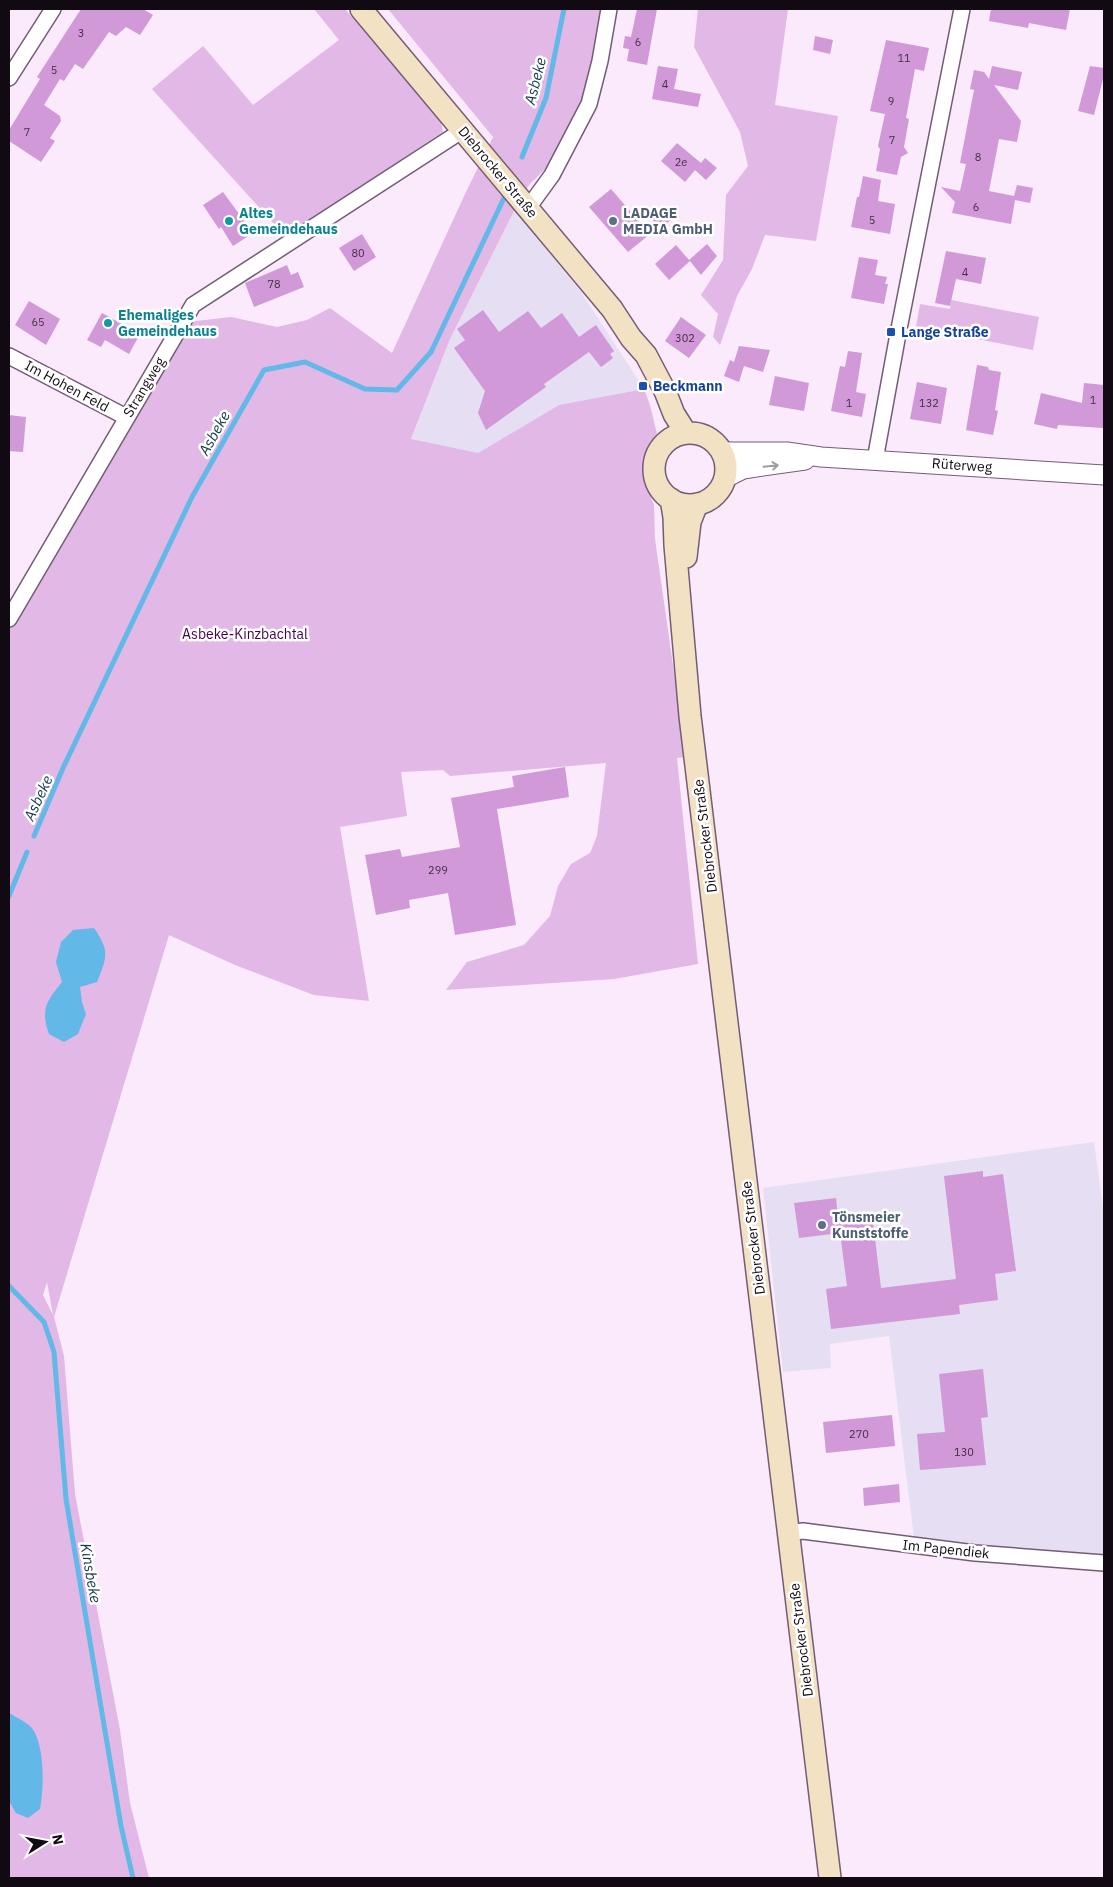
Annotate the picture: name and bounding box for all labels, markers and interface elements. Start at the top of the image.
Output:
house number: 3 [78,26,84,40]
house number: 6 [635,35,641,49]
house number: 11 [897,51,911,65]
water label: Asbeke [520,55,550,107]
house number: 5 [51,63,57,77]
house number: 4 [662,77,669,91]
house number: 9 [888,94,894,108]
street label: Diebrocker Straße [454,122,542,222]
house number: 7 [24,125,30,139]
house number: 7 [889,133,895,147]
house number: 8 [975,150,981,164]
house number: 2e [675,155,687,169]
house number: 6 [973,200,979,214]
place label: Altes Gemeindehaus [239,204,338,238]
place label: LADAGE MEDIA GmbH [623,204,713,238]
house number: 5 [869,213,875,227]
marker: Altes Gemeindehaus [223,215,235,227]
marker: LADAGE MEDIA GmbH [607,215,619,227]
house number: 80 [351,246,365,260]
house number: 4 [962,265,969,279]
house number: 78 [267,277,281,291]
place label: Ehemaliges Gemeindehaus [118,306,217,340]
house number: 65 [31,315,45,329]
marker: Ehemaliges Gemeindehaus [102,317,114,329]
place label: Lange Straße [901,323,989,341]
marker: Lange Straße [885,326,897,338]
house number: 302 [675,331,695,345]
street label: Strangweg [119,353,169,420]
street label: Im Hohen Feld [22,356,112,416]
place label: Beckmann [653,377,723,395]
marker: Beckmann [637,380,649,392]
house number: 1 [1090,393,1097,407]
house number: 1 [846,396,853,410]
house number: 132 [919,396,939,410]
water label: Asbeke [194,407,234,459]
street label: Rüterweg [931,454,993,476]
one-way arrow [763,461,779,471]
park label: Asbeke-Kinzbachtal [182,625,308,643]
water label: Asbeke [19,772,57,825]
street label: Diebrocker Straße [689,778,721,894]
house number: 299 [428,863,448,877]
street label: Diebrocker Straße [737,1180,769,1296]
place label: Tönsmeier Kunststoffe [832,1208,909,1242]
marker: Tönsmeier Kunststoffe [816,1219,828,1231]
house number: 270 [849,1427,869,1441]
house number: 130 [954,1445,974,1459]
street label: Im Papendiek [902,1535,991,1563]
water label: Kinsbeke [76,1542,106,1605]
street label: Diebrocker Straße [785,1582,817,1698]
north arrow [20,1817,70,1867]
text: N [48,1833,68,1846]

